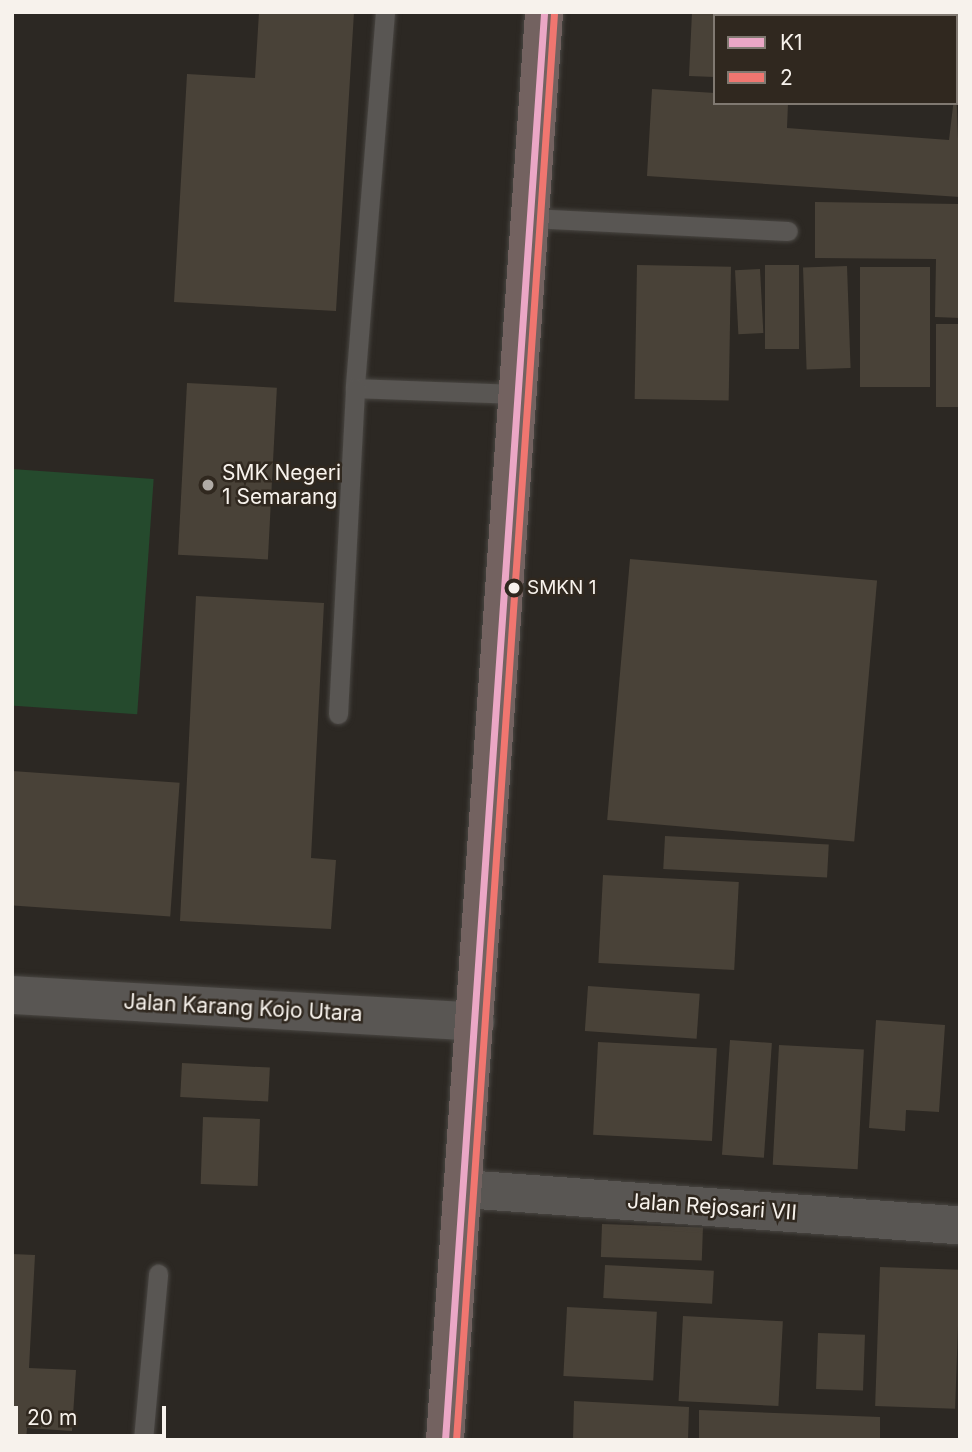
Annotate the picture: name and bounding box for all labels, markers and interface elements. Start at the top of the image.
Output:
legend [713,14,958,105]
text: K1 [780,30,803,55]
text: 2 [780,65,793,90]
place label: SMK Negeri 1 Semarang [222,460,341,510]
marker: SMK Negeri 1 Semarang [200,477,216,493]
place label: SMKN 1 [527,577,597,599]
marker: SMKN 1 [507,581,521,595]
street label: Jalan Karang Kojo Utara [123,989,363,1027]
street label: Jalan Rejosari VII [626,1189,798,1225]
scale bar [18,1392,170,1436]
text: 20 m [27,1405,77,1430]

